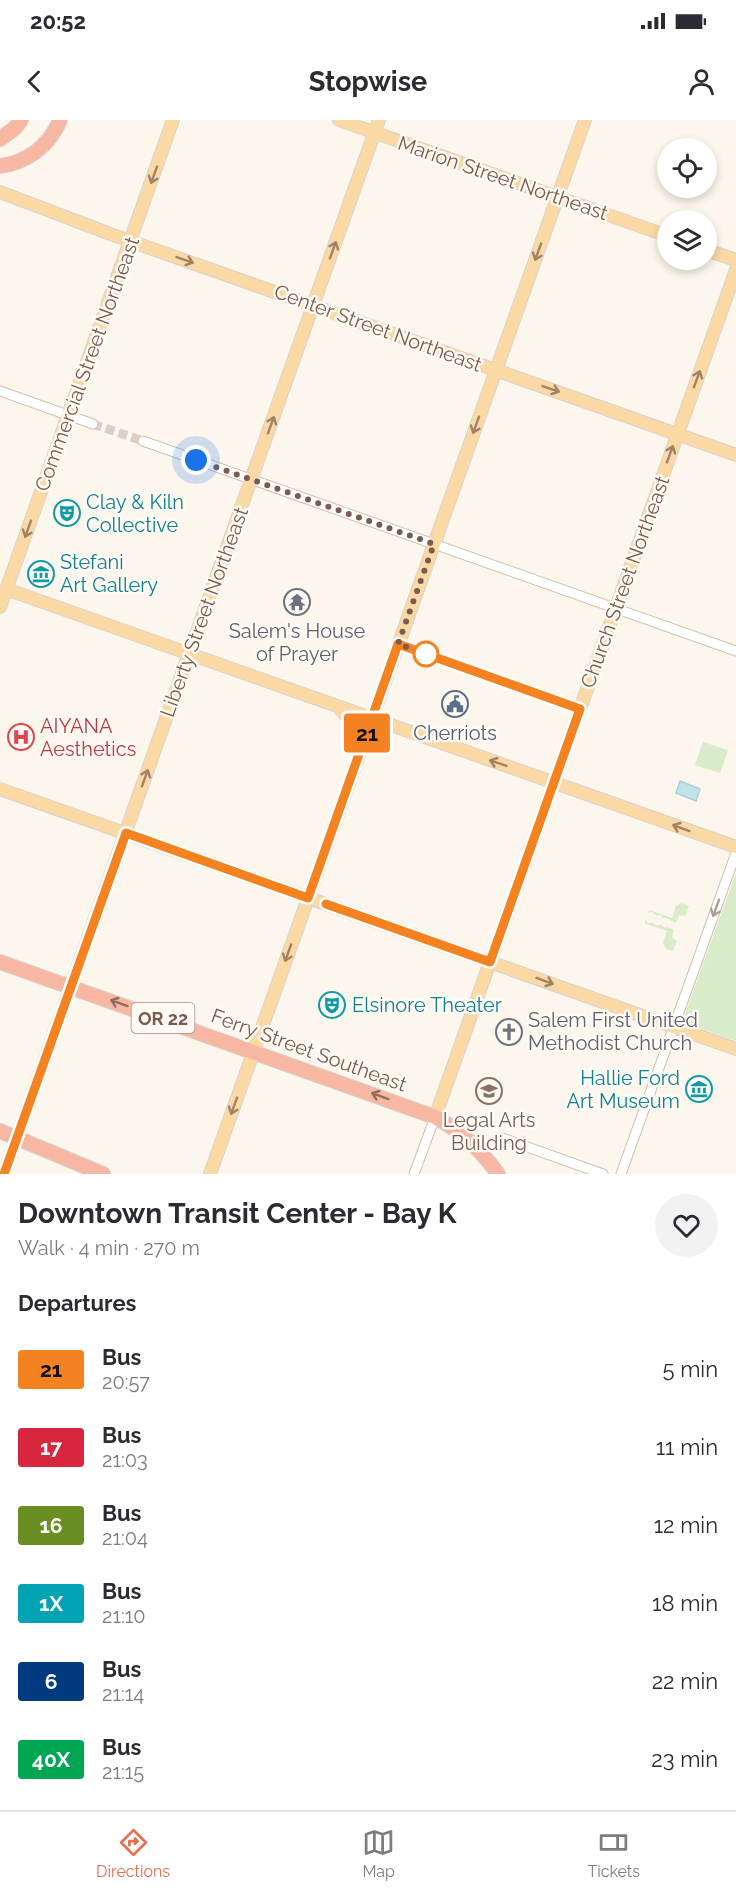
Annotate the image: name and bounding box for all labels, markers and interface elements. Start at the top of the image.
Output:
text: 20:52 [30,8,86,34]
icon: back [18,65,51,98]
icon: person [685,65,718,98]
text: Stopwise [309,66,427,97]
street label: Marion Street Northeast [395,131,611,225]
map controls [657,138,717,270]
button: locate [657,138,717,198]
one-way arrow [147,165,158,184]
button: layers [657,210,717,270]
street label: Commercial Street Northeast [30,233,144,495]
one-way arrow [328,242,339,260]
one-way arrow [531,243,542,261]
one-way arrow [176,256,194,267]
street label: Center Street Northeast [271,279,485,377]
one-way arrow [693,370,704,389]
one-way arrow [541,385,560,396]
one-way arrow [470,415,481,434]
one-way arrow [267,416,278,435]
your location [181,445,211,475]
one-way arrow [666,445,677,464]
street label: Church Street Northeast [575,472,675,691]
place label: Clay & Kiln Collective [86,490,184,537]
theatre icon: Clay & Kiln Collective [52,498,82,528]
street label: Liberty Street Northeast [155,504,253,720]
one-way arrow [21,520,32,538]
place label: Stefani Art Gallery [60,550,158,597]
museum icon: Stefani Art Gallery [26,559,56,589]
temple icon: Salem's House of Prayer [282,587,312,617]
place label: Salem's House of Prayer [229,619,366,666]
unlabelled marker [413,641,439,667]
public building icon: Cherriots [440,689,470,719]
place label: AIYANA Aesthetics [40,714,136,761]
line badge: 21 [340,714,394,752]
text: 21 [356,721,378,746]
place label: Cherriots [413,721,497,745]
hospital icon: AIYANA Aesthetics [6,722,36,752]
one-way arrow [489,757,508,768]
one-way arrow [141,769,152,788]
one-way arrow [672,821,691,832]
one-way arrow [710,899,721,917]
one-way arrow [282,943,293,962]
one-way arrow [535,977,554,988]
theatre icon: Elsinore Theater [317,990,347,1020]
place label: Elsinore Theater [352,993,502,1017]
one-way arrow [110,996,129,1007]
road number: OR 22 [132,1003,195,1033]
street label: Ferry Street Southeast [208,1003,410,1097]
place label: Salem First United Methodist Church [528,1008,698,1055]
church icon: Salem First United Methodist Church [494,1017,524,1047]
place label: Hallie Ford Art Museum [567,1066,680,1113]
museum icon: Hallie Ford Art Museum [684,1074,714,1104]
school or university icon: Legal Arts Building [474,1076,504,1106]
one-way arrow [371,1090,390,1101]
one-way arrow [228,1096,239,1114]
place label: Legal Arts Building [443,1108,535,1155]
button: heart [655,1194,718,1257]
text: Downtown Transit Center - Bay K [18,1197,456,1230]
text: Walk · 4 min · 270 m [18,1236,200,1260]
text: Departures [18,1290,136,1316]
text: Bus [102,1344,141,1370]
text: 5 min [663,1356,718,1382]
text: 21 [40,1357,62,1382]
text: 20:57 [102,1370,150,1394]
text: Bus [102,1422,141,1448]
text: 11 min [656,1434,718,1460]
text: 17 [40,1435,62,1460]
text: 21:03 [102,1448,148,1472]
text: Bus [102,1500,141,1526]
text: 12 min [654,1512,718,1538]
text: 16 [39,1513,63,1538]
text: 21:04 [102,1526,148,1550]
text: Bus [102,1578,141,1604]
text: 18 min [652,1590,718,1616]
text: 1X [39,1591,63,1616]
text: 21:10 [102,1604,146,1628]
text: Bus [102,1656,141,1682]
text: 22 min [652,1668,718,1694]
text: 6 [45,1669,57,1694]
text: 21:14 [102,1682,144,1706]
text: Bus [102,1734,141,1760]
text: 23 min [651,1746,718,1772]
text: 40X [32,1747,70,1772]
text: 21:15 [102,1760,144,1784]
tab: Directions [96,1826,170,1881]
tab: Map [362,1826,395,1881]
tab: Tickets [587,1826,640,1881]

